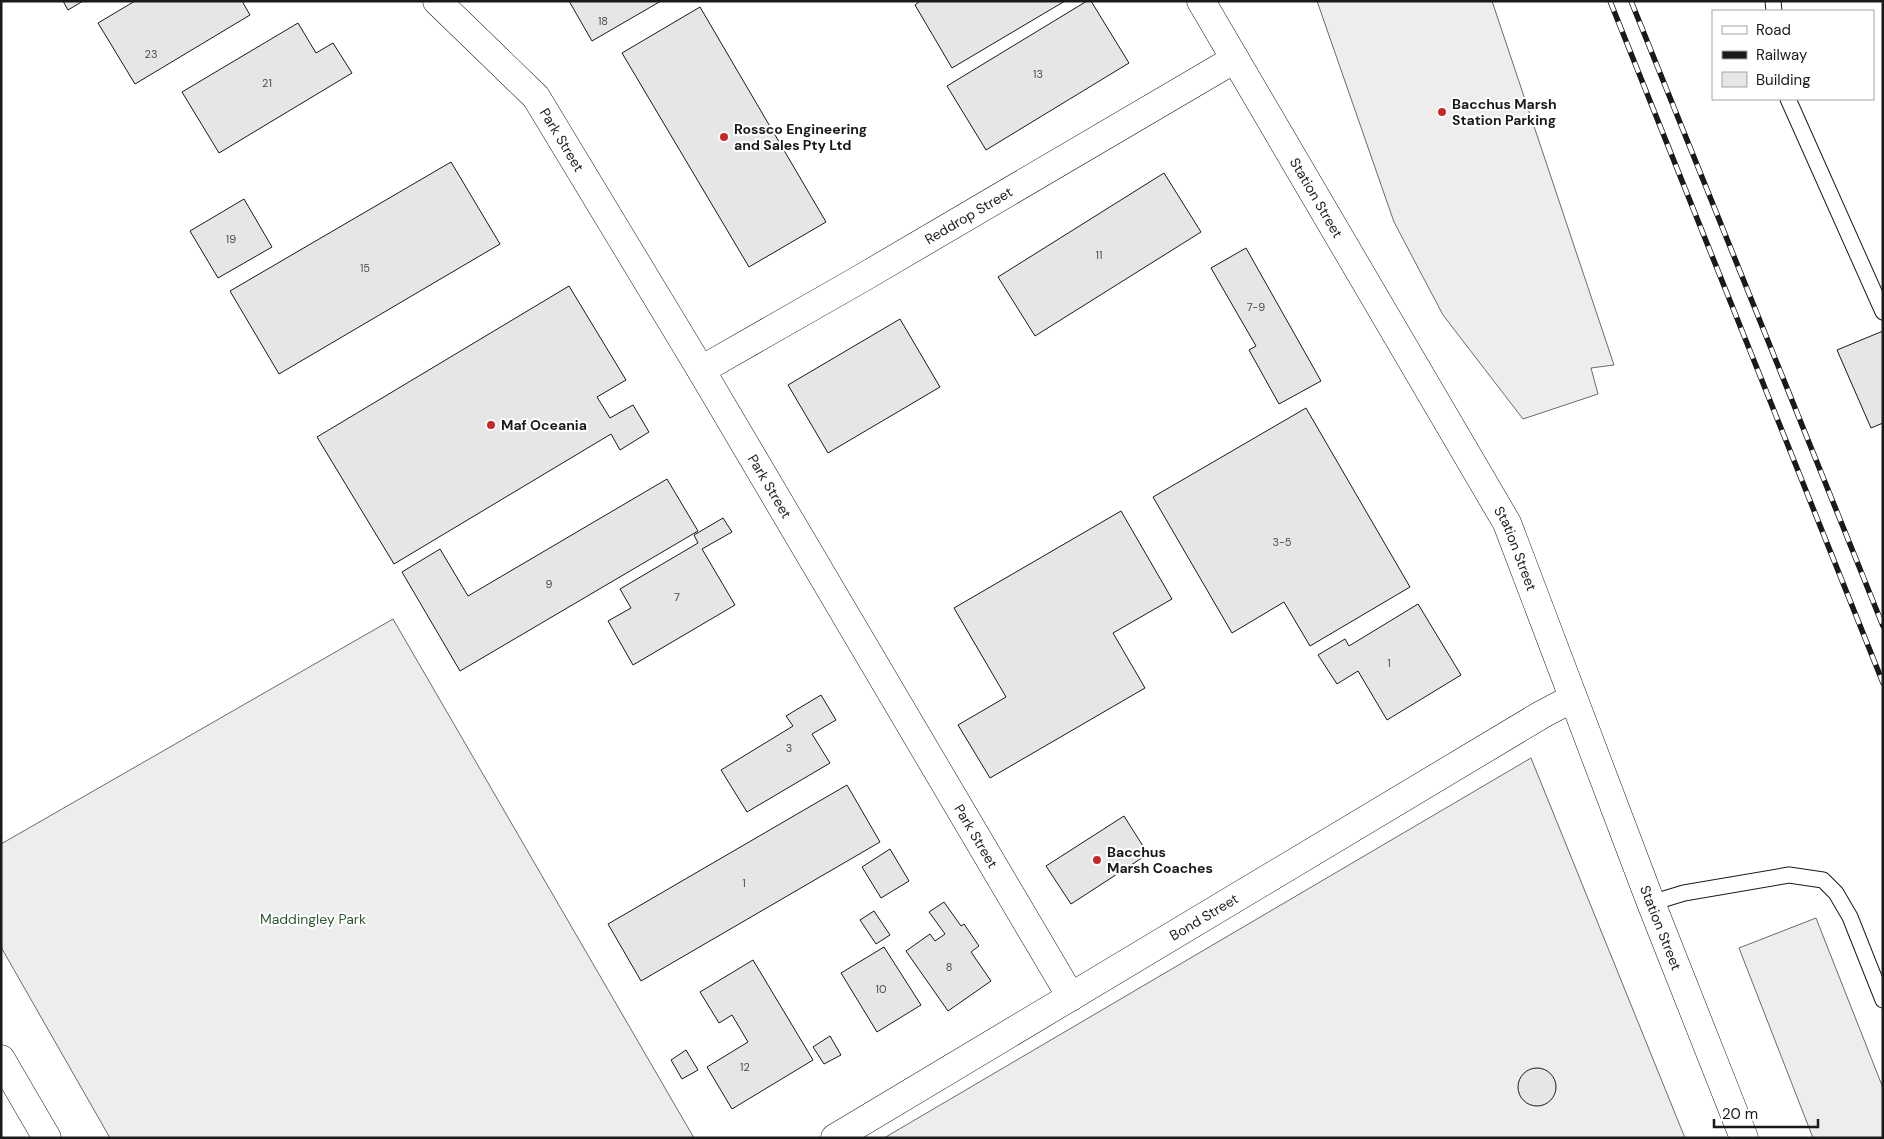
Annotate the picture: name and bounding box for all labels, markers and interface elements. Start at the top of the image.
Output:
legend [1712,10,1874,100]
house number: 18 [598,14,608,28]
text: Road [1756,20,1791,40]
text: Railway [1756,45,1808,65]
house number: 23 [145,47,157,61]
house number: 13 [1033,67,1043,81]
text: Building [1756,70,1811,90]
house number: 21 [262,76,272,90]
place label: Bacchus Marsh Station Parking [1452,95,1557,129]
street label: Park Street [536,105,588,175]
marker: Bacchus Marsh Station Parking [1436,106,1448,118]
place label: Rossco Engineering and Sales Pty Ltd [734,120,867,154]
marker: Rossco Engineering and Sales Pty Ltd [718,131,730,143]
street label: Station Street [1286,154,1347,241]
street label: Reddrop Street [921,183,1016,248]
house number: 19 [226,232,236,246]
house number: 11 [1096,248,1102,262]
house number: 15 [360,261,370,275]
house number: 7-9 [1247,300,1265,314]
place label: Maf Oceania [501,416,587,434]
marker: Maf Oceania [485,419,497,431]
street label: Park Street [744,451,795,522]
street label: Station Street [1490,503,1541,593]
house number: 3-5 [1272,535,1292,549]
house number: 9 [546,577,553,591]
house number: 7 [674,590,680,604]
house number: 1 [1387,656,1391,670]
house number: 3 [786,741,792,755]
street label: Park Street [950,801,1002,871]
place label: Bacchus Marsh Coaches [1107,843,1213,877]
marker: Bacchus Marsh Coaches [1091,854,1103,866]
house number: 1 [742,876,746,890]
street label: Station Street [1636,883,1686,973]
street label: Bond Street [1166,889,1242,945]
park label: Maddingley Park [260,910,366,928]
house number: 8 [946,960,952,974]
house number: 10 [876,982,886,996]
house number: 12 [740,1060,750,1074]
scale bar [1714,1096,1818,1128]
text: 20 m [1722,1104,1758,1124]

